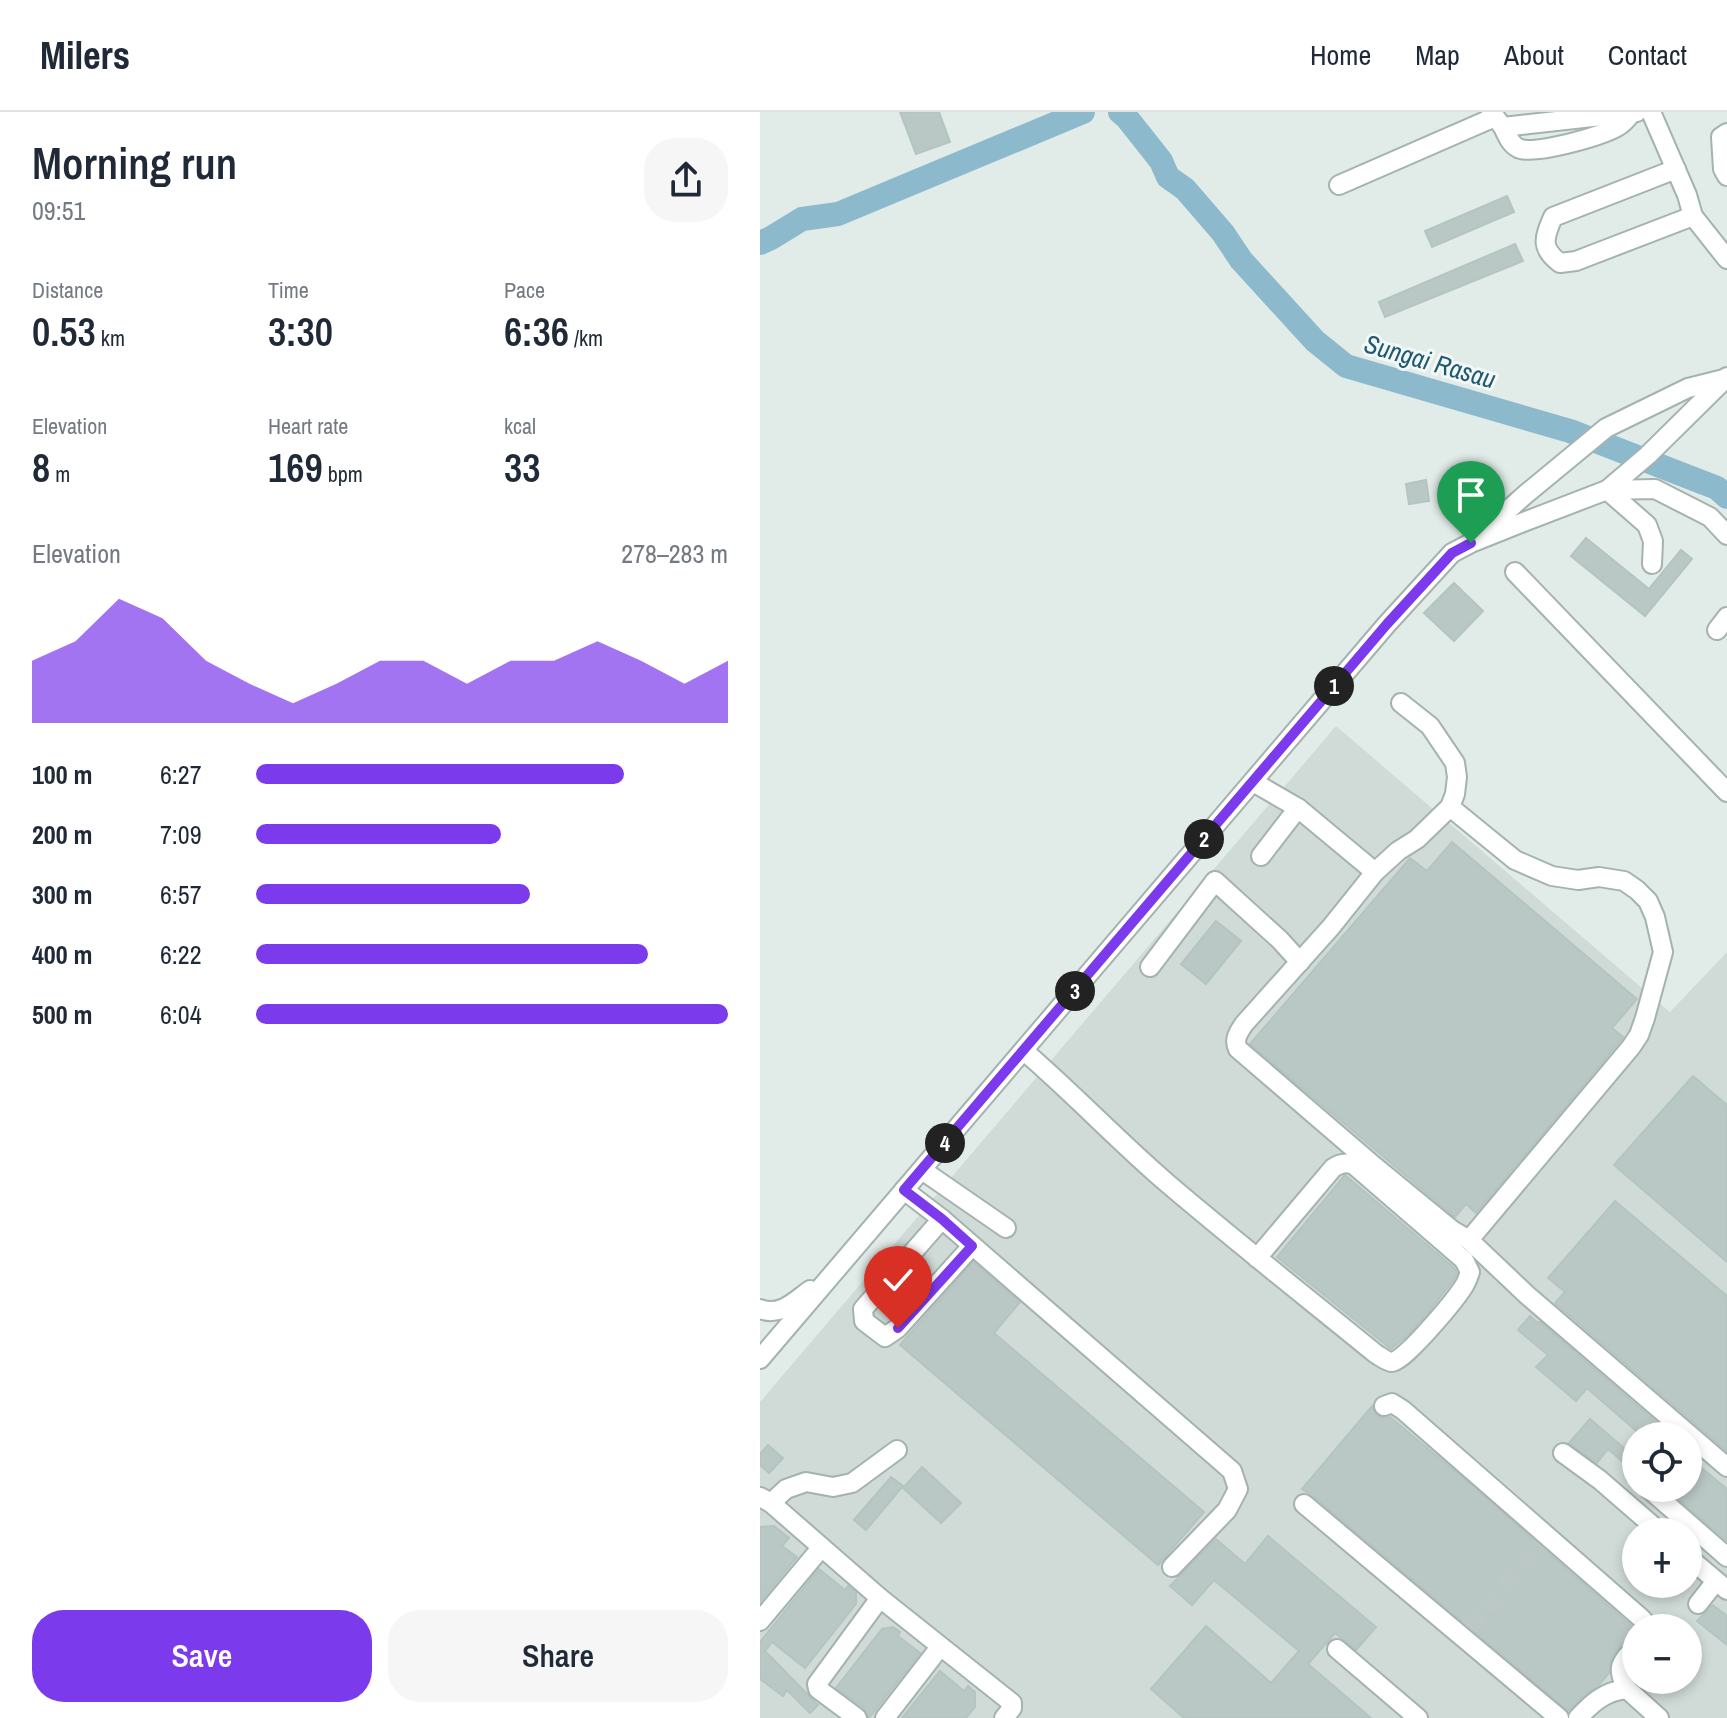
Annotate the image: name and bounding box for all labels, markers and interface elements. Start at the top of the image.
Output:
text: Milers [40,30,130,81]
text: Home [1310,36,1371,74]
text: Map [1415,36,1460,74]
text: About [1504,36,1564,74]
text: Contact [1608,36,1687,74]
text: Morning run [32,133,237,193]
button: share [644,138,728,222]
text: 09:51 [32,193,85,228]
text: Distance [32,275,103,305]
text: Time [268,275,309,305]
text: Pace [504,275,545,305]
text: 0.53 [32,305,96,358]
text: 3:30 [268,305,333,358]
text: 6:36 [504,305,569,358]
text: km [96,323,125,353]
text: /km [569,323,603,353]
water label: Sungai Rasau [1360,326,1500,396]
text: Elevation [32,411,107,441]
text: Heart rate [268,411,348,441]
text: kcal [504,411,536,441]
text: 8 [32,441,50,494]
text: 169 [268,441,323,494]
text: 33 [504,441,540,494]
text: m [50,459,70,489]
text: bpm [323,459,363,489]
pin [1437,461,1505,543]
icon: arrive [1449,473,1493,517]
text: Elevation [32,536,121,571]
text: 278–283 m [621,536,728,571]
pin: 1 [1314,666,1354,706]
text: 1 [1329,671,1339,701]
text: 100 m [32,757,92,792]
text: 6:27 [160,757,202,792]
text: 200 m [32,817,92,852]
text: 7:09 [160,817,202,852]
pin: 2 [1184,819,1224,859]
text: 2 [1199,824,1209,854]
text: 300 m [32,877,92,912]
text: 6:57 [160,877,202,912]
text: 400 m [32,937,92,972]
text: 6:22 [160,937,202,972]
pin: 3 [1055,971,1095,1011]
text: 3 [1070,976,1080,1006]
text: 500 m [32,997,92,1032]
text: 6:04 [160,997,202,1032]
pin: 4 [925,1123,965,1163]
text: 4 [940,1128,950,1158]
pin [864,1246,932,1328]
icon: check [876,1258,920,1302]
map controls [1622,1422,1702,1694]
button: locate [1622,1422,1702,1502]
button: + [1622,1518,1702,1598]
button: Save [32,1610,372,1702]
button: Share [388,1610,728,1702]
button: − [1622,1614,1702,1694]

